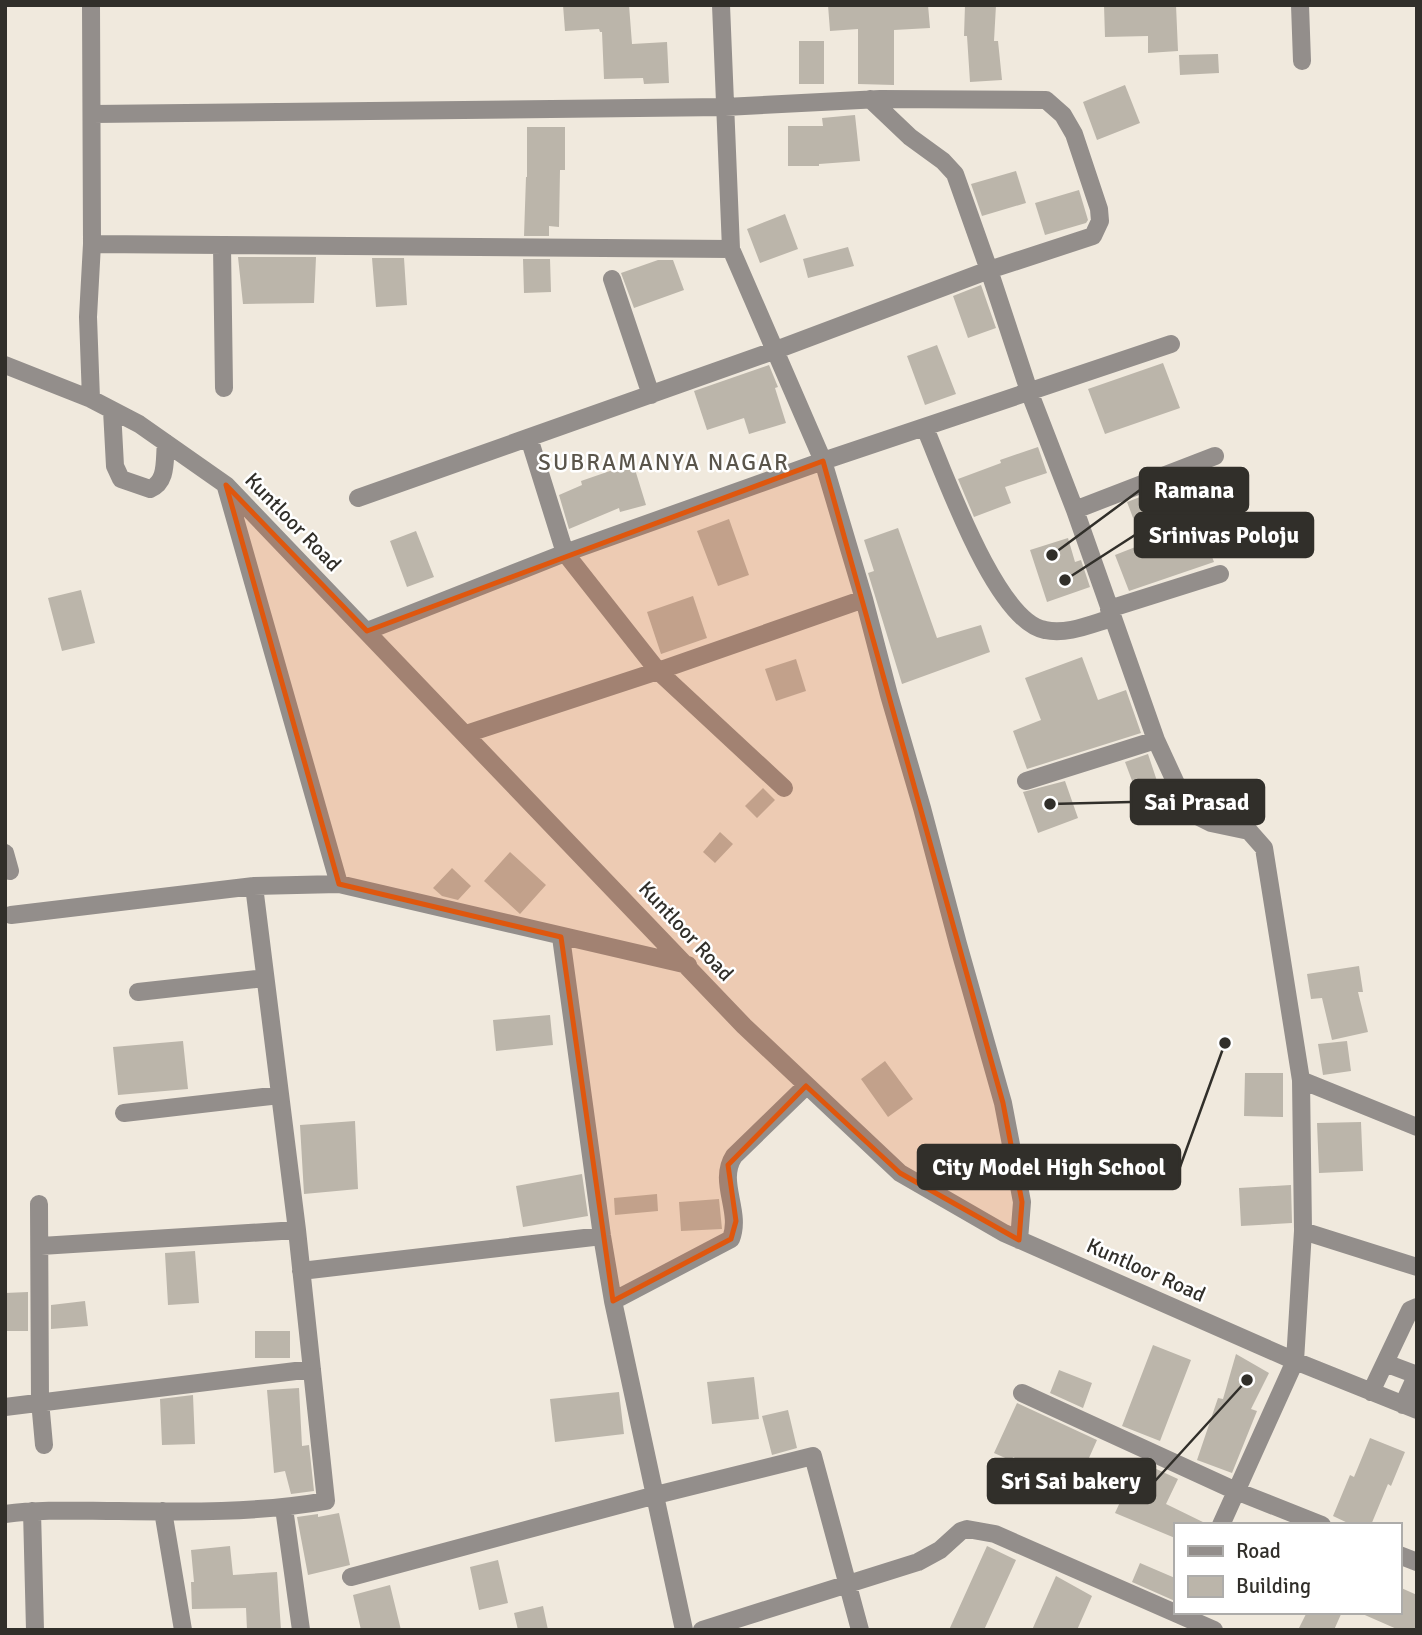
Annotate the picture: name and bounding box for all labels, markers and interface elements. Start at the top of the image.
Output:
district label: SUBRAMANYA NAGAR [538,448,790,477]
street label: Kuntloor Road [239,467,347,577]
callout: Ramana [1140,468,1248,512]
text: Ramana [1154,476,1234,505]
callout: Srinivas Poloju [1135,513,1313,557]
text: Srinivas Poloju [1149,521,1299,550]
callout: Sai Prasad [1131,780,1264,824]
text: Sai Prasad [1145,788,1249,817]
street label: Kuntloor Road [633,876,739,986]
callout: City Model High School [918,1145,1180,1189]
text: City Model High School [932,1153,1166,1182]
street label: Kuntloor Road [1082,1232,1210,1308]
callout: Sri Sai bakery [988,1459,1155,1503]
text: Sri Sai bakery [1001,1467,1141,1496]
legend [1174,1523,1401,1614]
text: Road [1236,1538,1281,1564]
text: Building [1236,1573,1311,1599]

